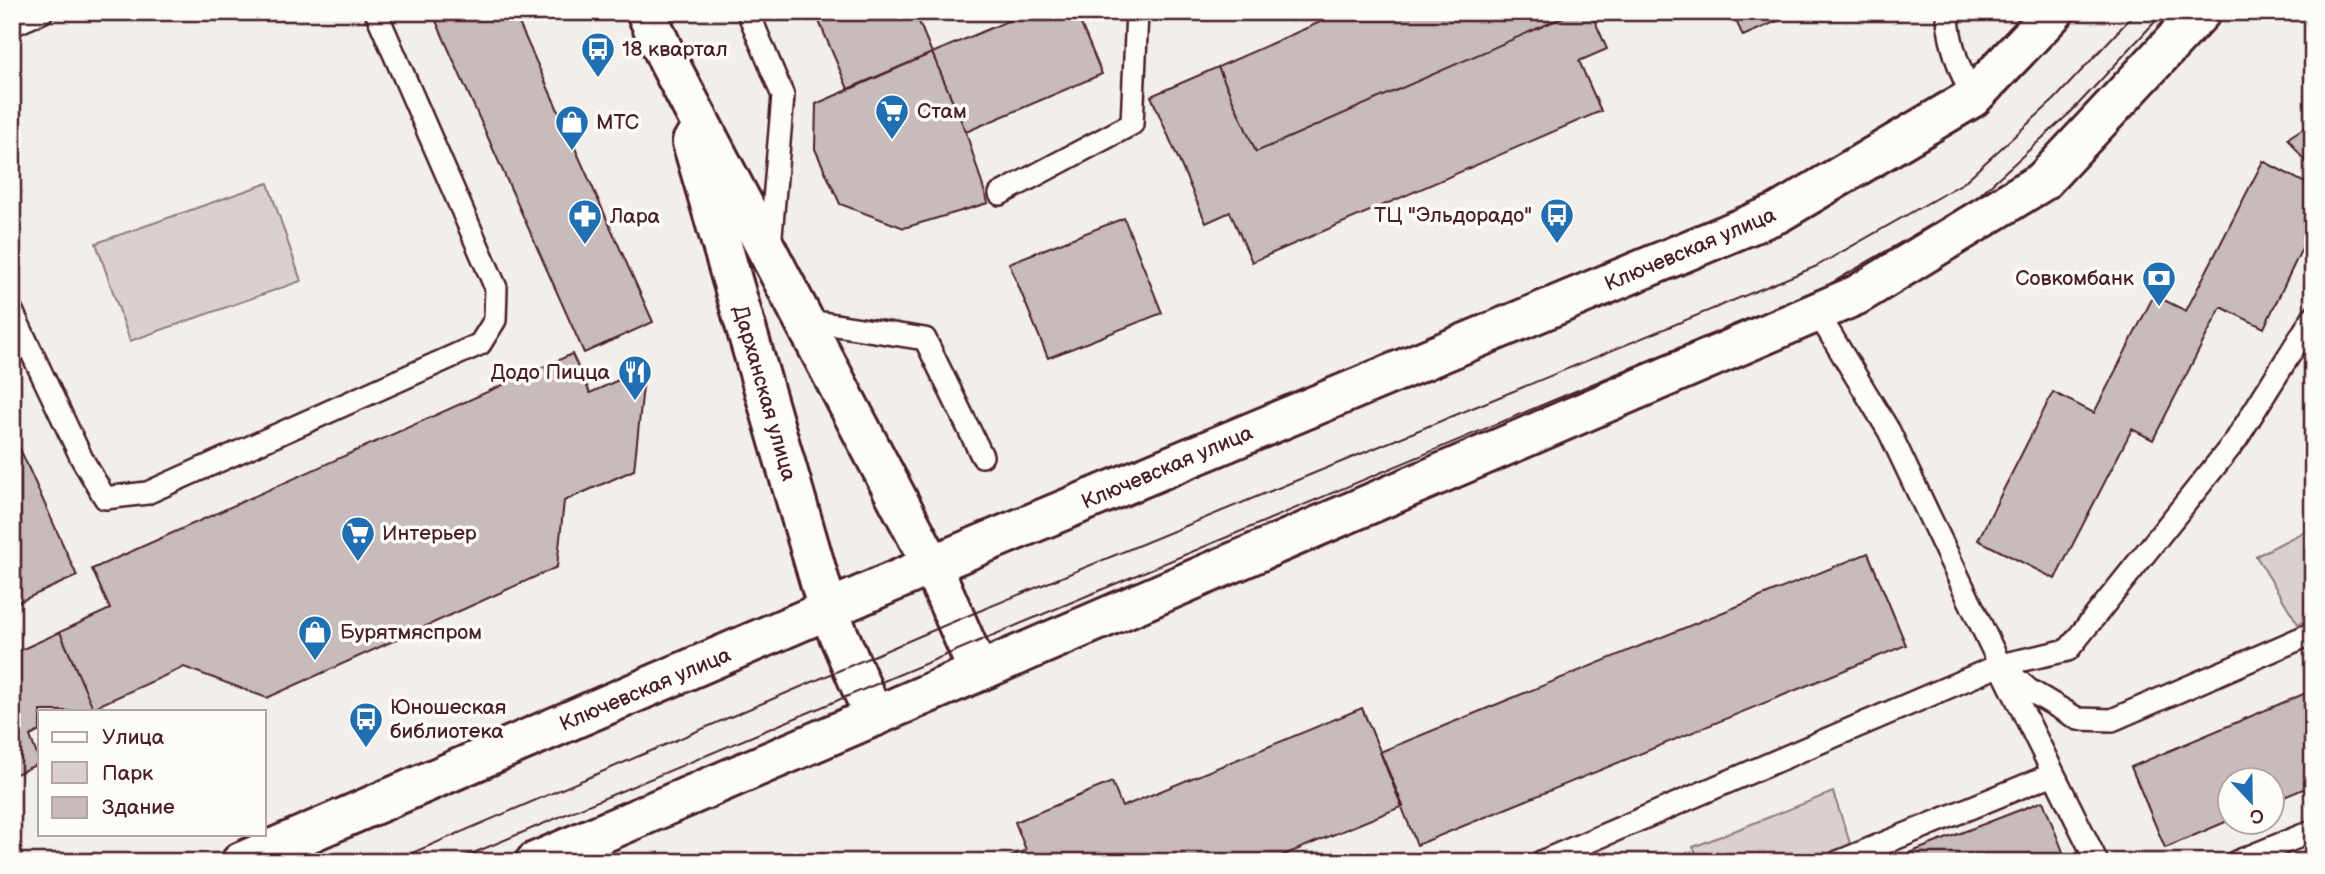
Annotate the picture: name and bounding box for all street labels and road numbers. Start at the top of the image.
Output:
street label: Ключевская улица [1601,202,1780,297]
street label: Дарханская улица [728,302,802,484]
street label: Ключевская улица [1078,420,1257,515]
street label: Ключевская улица [556,642,735,737]

